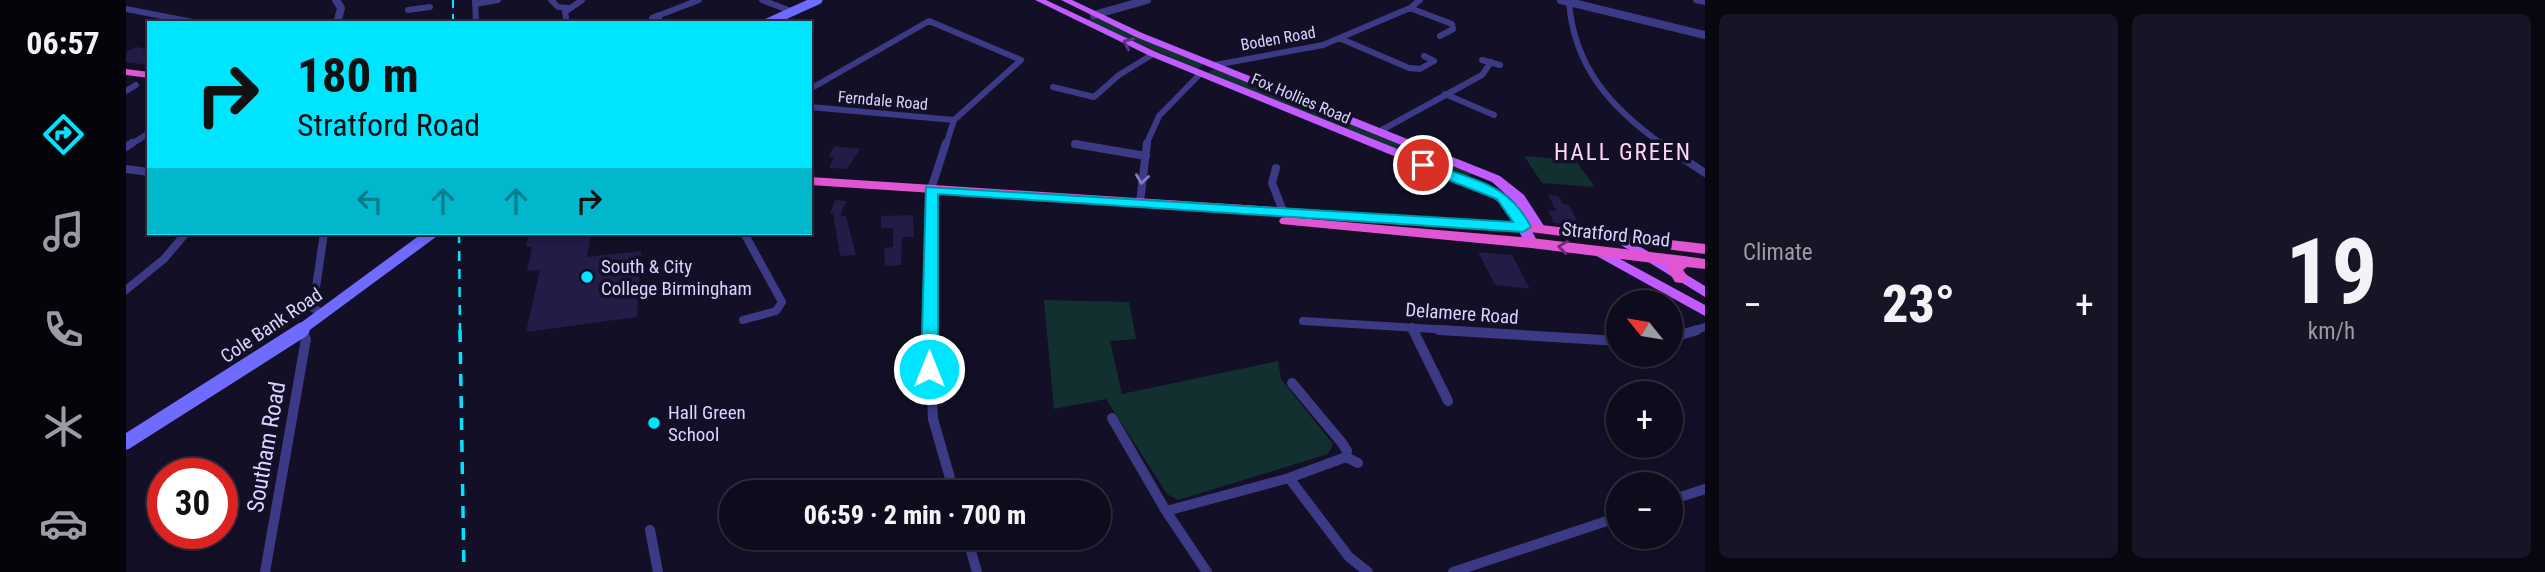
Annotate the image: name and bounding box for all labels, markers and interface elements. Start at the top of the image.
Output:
street label: Boden Road [1239,23,1317,54]
text: 06:57 [26,24,100,62]
one-way arrow [1123,37,1135,51]
text: 180 m [297,47,419,104]
icon: right [182,49,273,140]
street label: Fox Hollies Road [1248,69,1353,128]
street label: Ferndale Road [837,87,929,114]
text: Stratford Road [297,106,480,144]
icon: directions [39,110,88,159]
pin [1393,135,1453,195]
district label: HALL GREEN [1554,139,1692,166]
icon: arrive [1404,146,1442,184]
one-way arrow [1135,173,1150,185]
icon: left [351,182,389,220]
icon: ahead [424,182,462,220]
icon: ahead [497,182,535,220]
icon: right [570,182,608,220]
icon: music [39,207,88,256]
street label: Stratford Road [1561,217,1671,252]
text: 19 [2286,219,2377,325]
text: Climate [1743,239,1813,266]
one-way arrow [1557,240,1568,255]
place label: South & City College Birmingham [601,255,752,300]
marker: South & City College Birmingham [579,269,595,285]
text: 23° [1882,274,1955,335]
street label: Cole Bank Road [216,283,326,368]
text: − [1743,283,1762,327]
text: + [2075,283,2094,327]
north arrow [1606,290,1684,368]
map controls [1606,290,1683,549]
street label: Delamere Road [1405,298,1519,329]
icon: phone [39,305,88,354]
text: km/h [2308,318,2355,345]
position arrow [892,332,966,406]
street label: Southam Road [242,380,291,515]
button: + [1606,381,1683,458]
place label: Hall Green School [668,401,746,446]
icon: climate [39,402,88,451]
marker: Hall Green School [646,415,662,431]
speed limit sign: 30 [147,458,238,549]
button: − [1606,472,1683,549]
icon: car [39,499,88,548]
text: 06:59 · 2 min · 700 m [804,500,1026,530]

